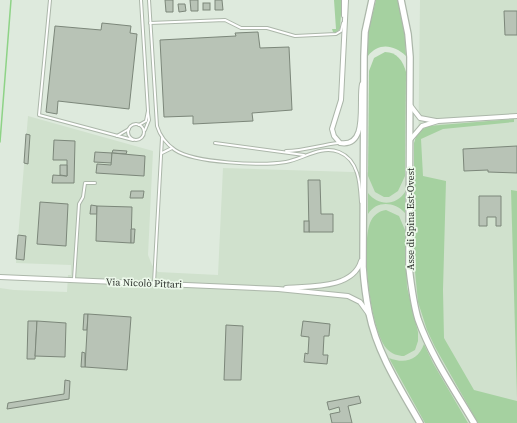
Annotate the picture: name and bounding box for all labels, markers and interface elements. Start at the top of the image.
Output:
street label: Asse di Spina Est-Ovest [404,167,417,270]
street label: Via Nicolò Pittari [106,275,182,291]

